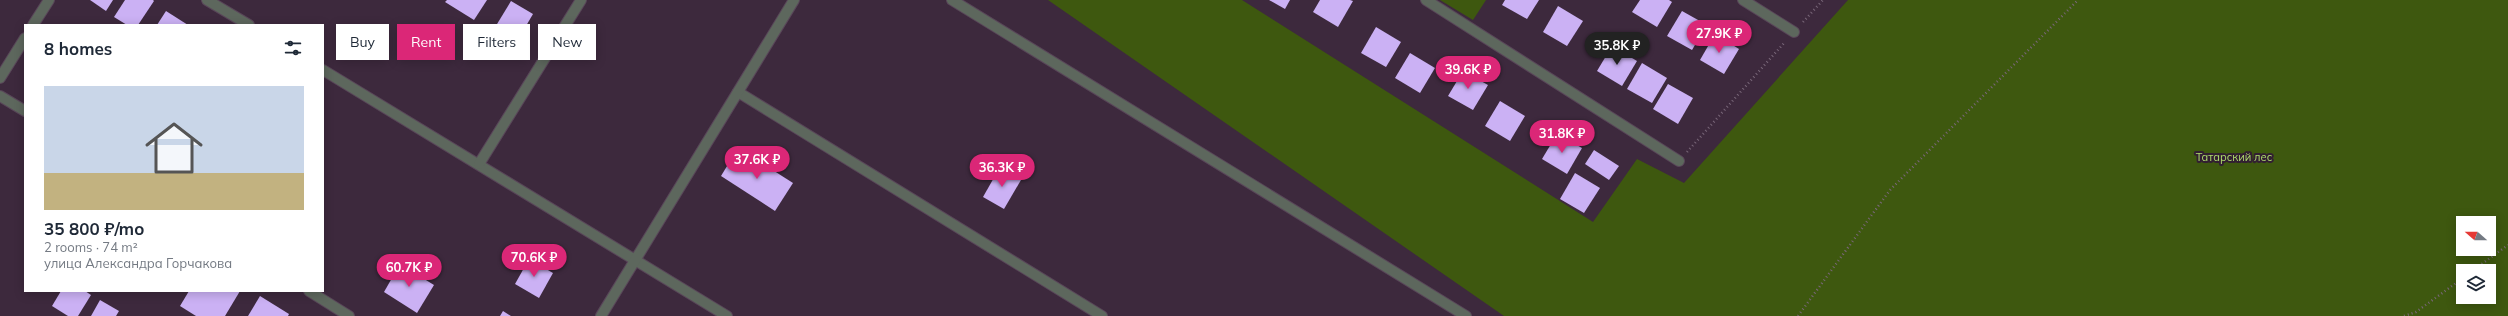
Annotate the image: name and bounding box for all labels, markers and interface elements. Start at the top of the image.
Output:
pin: 27.9K ₽ [1682,20,1756,54]
chip: Buy [336,24,389,60]
chip: Rent [397,24,455,60]
chip: Filters [463,24,530,60]
chip: New [538,24,596,60]
text: 27.9K ₽ [1696,25,1742,41]
pin: 35.8K ₽ [1580,32,1654,66]
icon: filters [282,37,304,59]
text: 35.8K ₽ [1594,37,1640,53]
text: 8 homes [44,38,112,59]
pin: 39.6K ₽ [1431,56,1505,90]
text: 39.6K ₽ [1445,61,1491,77]
icon: home [138,112,210,184]
pin: 31.8K ₽ [1525,120,1599,154]
text: 31.8K ₽ [1539,125,1585,141]
pin: 37.6K ₽ [720,146,794,180]
park label: Татарский лес [2196,150,2273,164]
text: 37.6K ₽ [734,151,780,167]
pin: 36.3K ₽ [965,154,1039,188]
text: 36.3K ₽ [979,159,1025,175]
north arrow [2456,216,2496,256]
map controls [2456,216,2496,304]
text: 35 800 ₽/mo [44,218,144,239]
text: 2 rooms · 74 m² [44,239,138,255]
pin: 70.6K ₽ [497,244,571,278]
text: 70.6K ₽ [511,249,557,265]
pin: 60.7K ₽ [372,254,446,288]
text: улица Александра Горчакова [44,255,232,271]
text: 60.7K ₽ [386,259,432,275]
button: layers [2456,264,2496,304]

